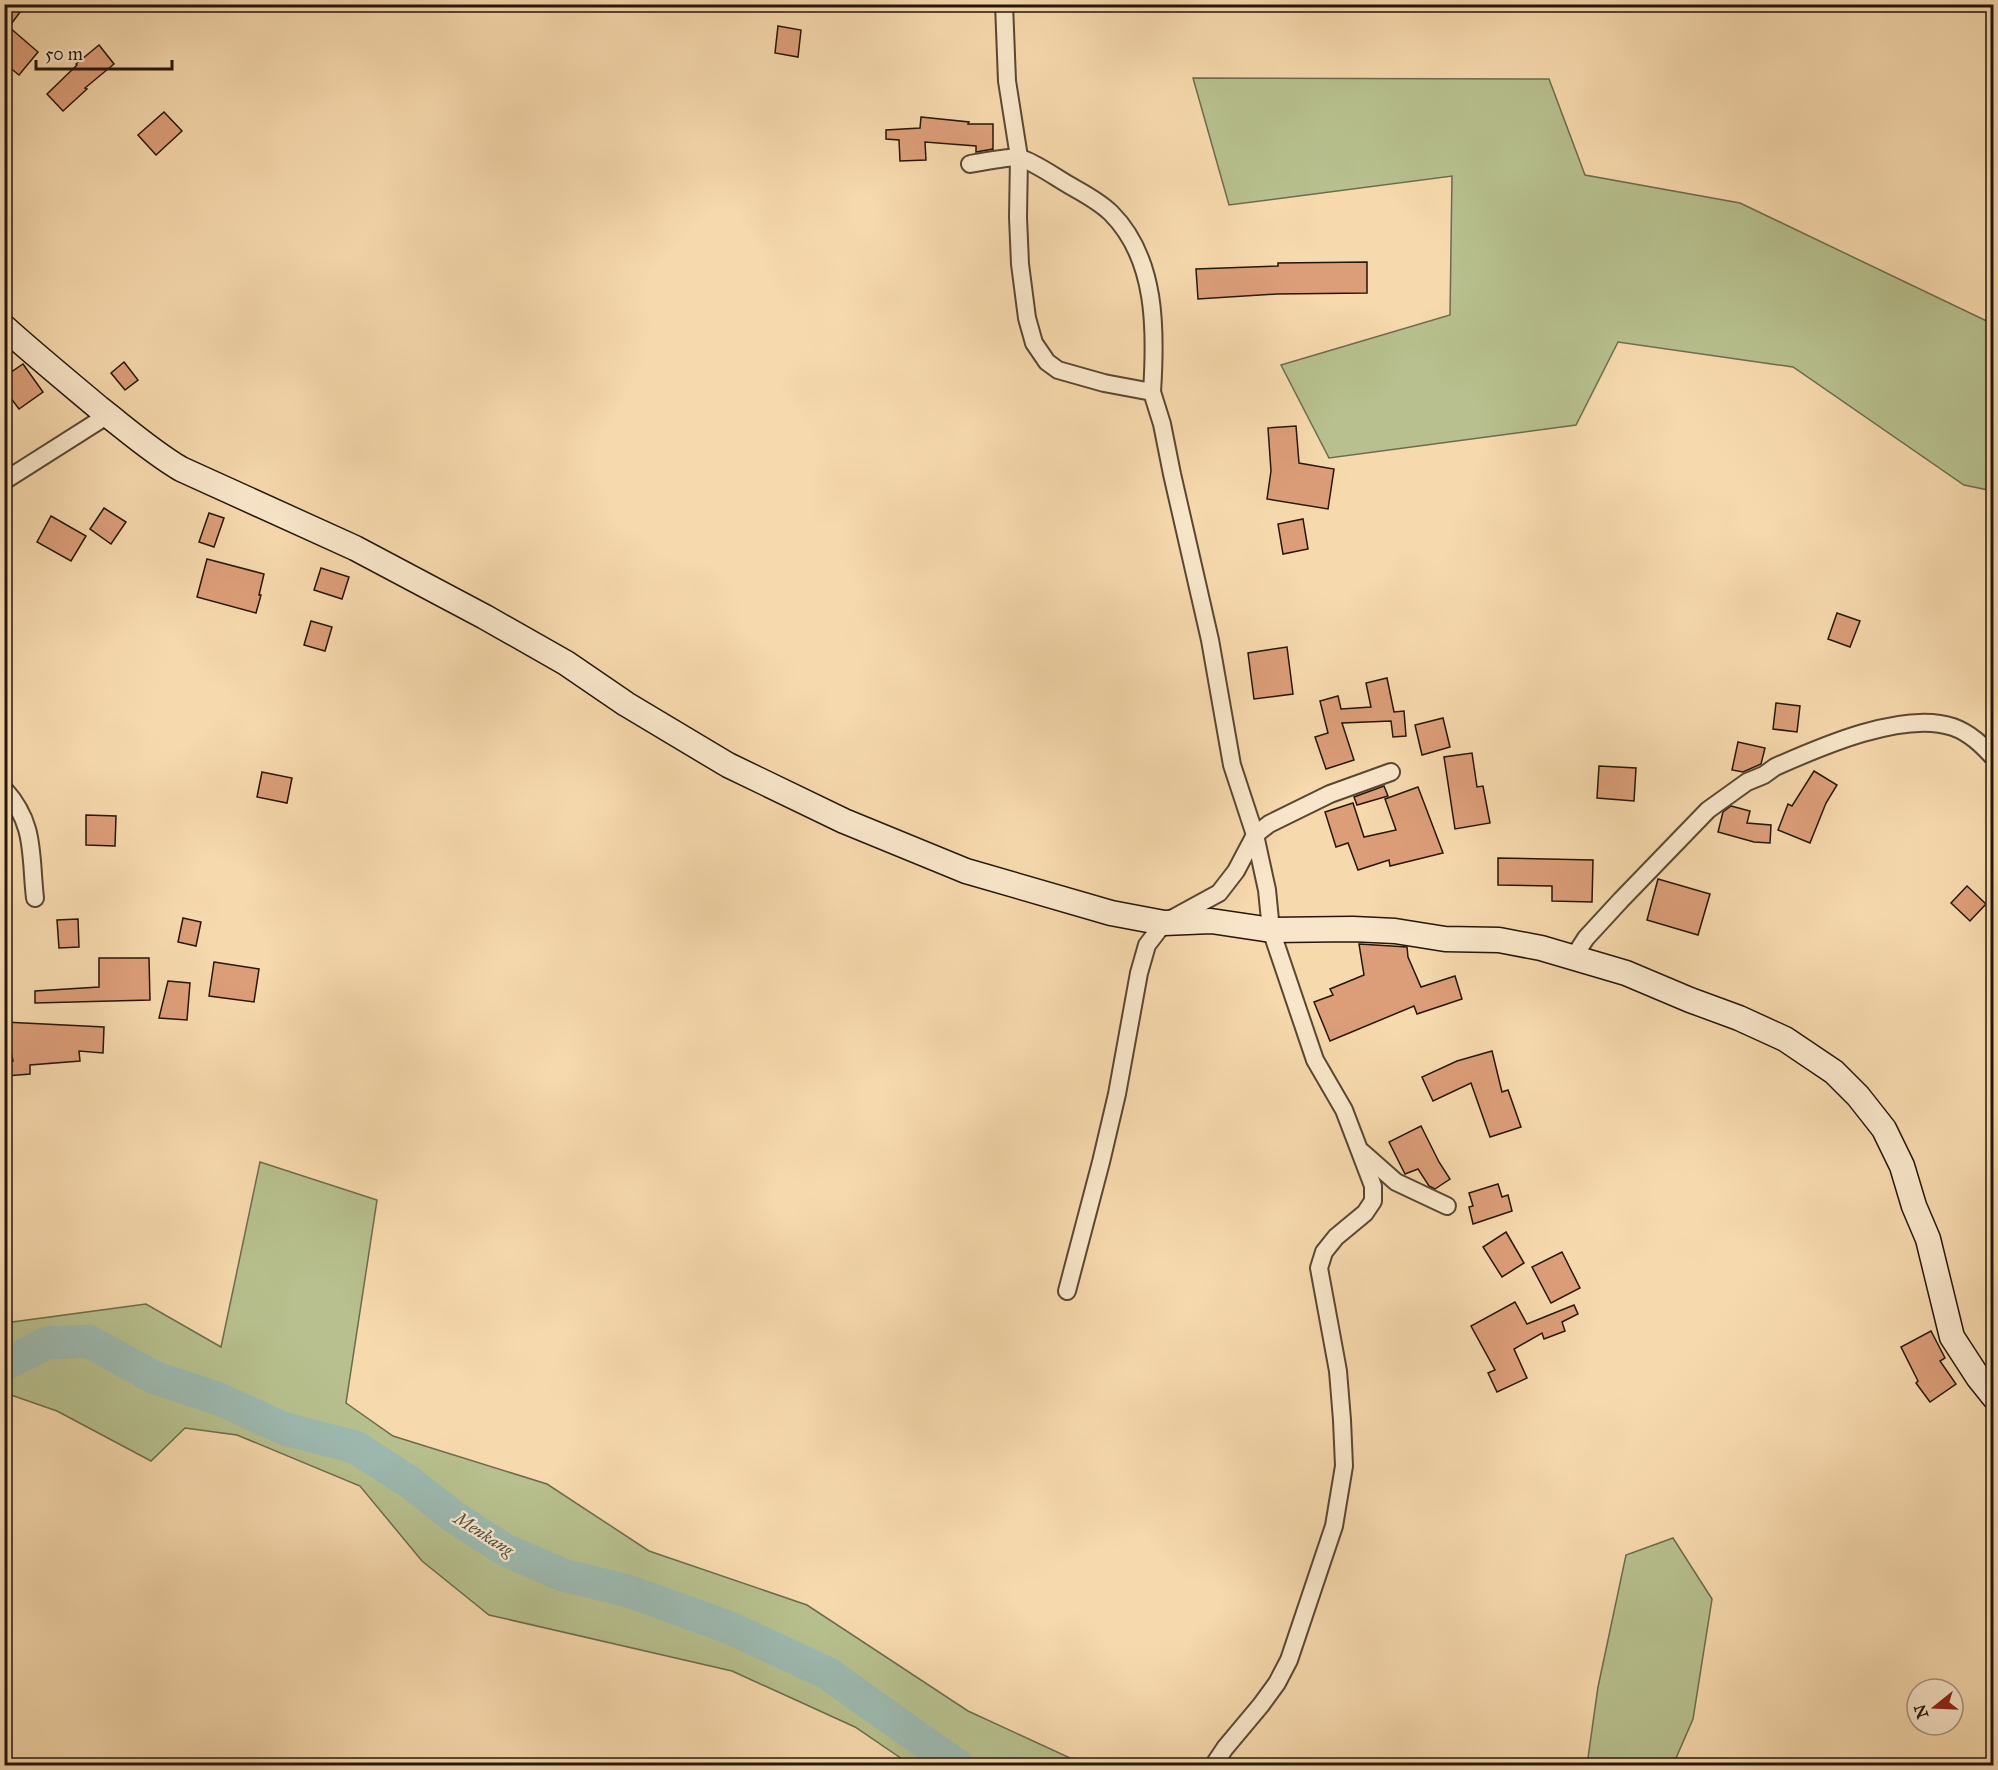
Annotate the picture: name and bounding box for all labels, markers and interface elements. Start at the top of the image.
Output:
scale bar [36,33,172,71]
text: 50 m [45,43,83,65]
water label: Menkang [448,1506,519,1561]
north arrow [1905,1677,1965,1737]
text: N [1910,1702,1932,1721]

